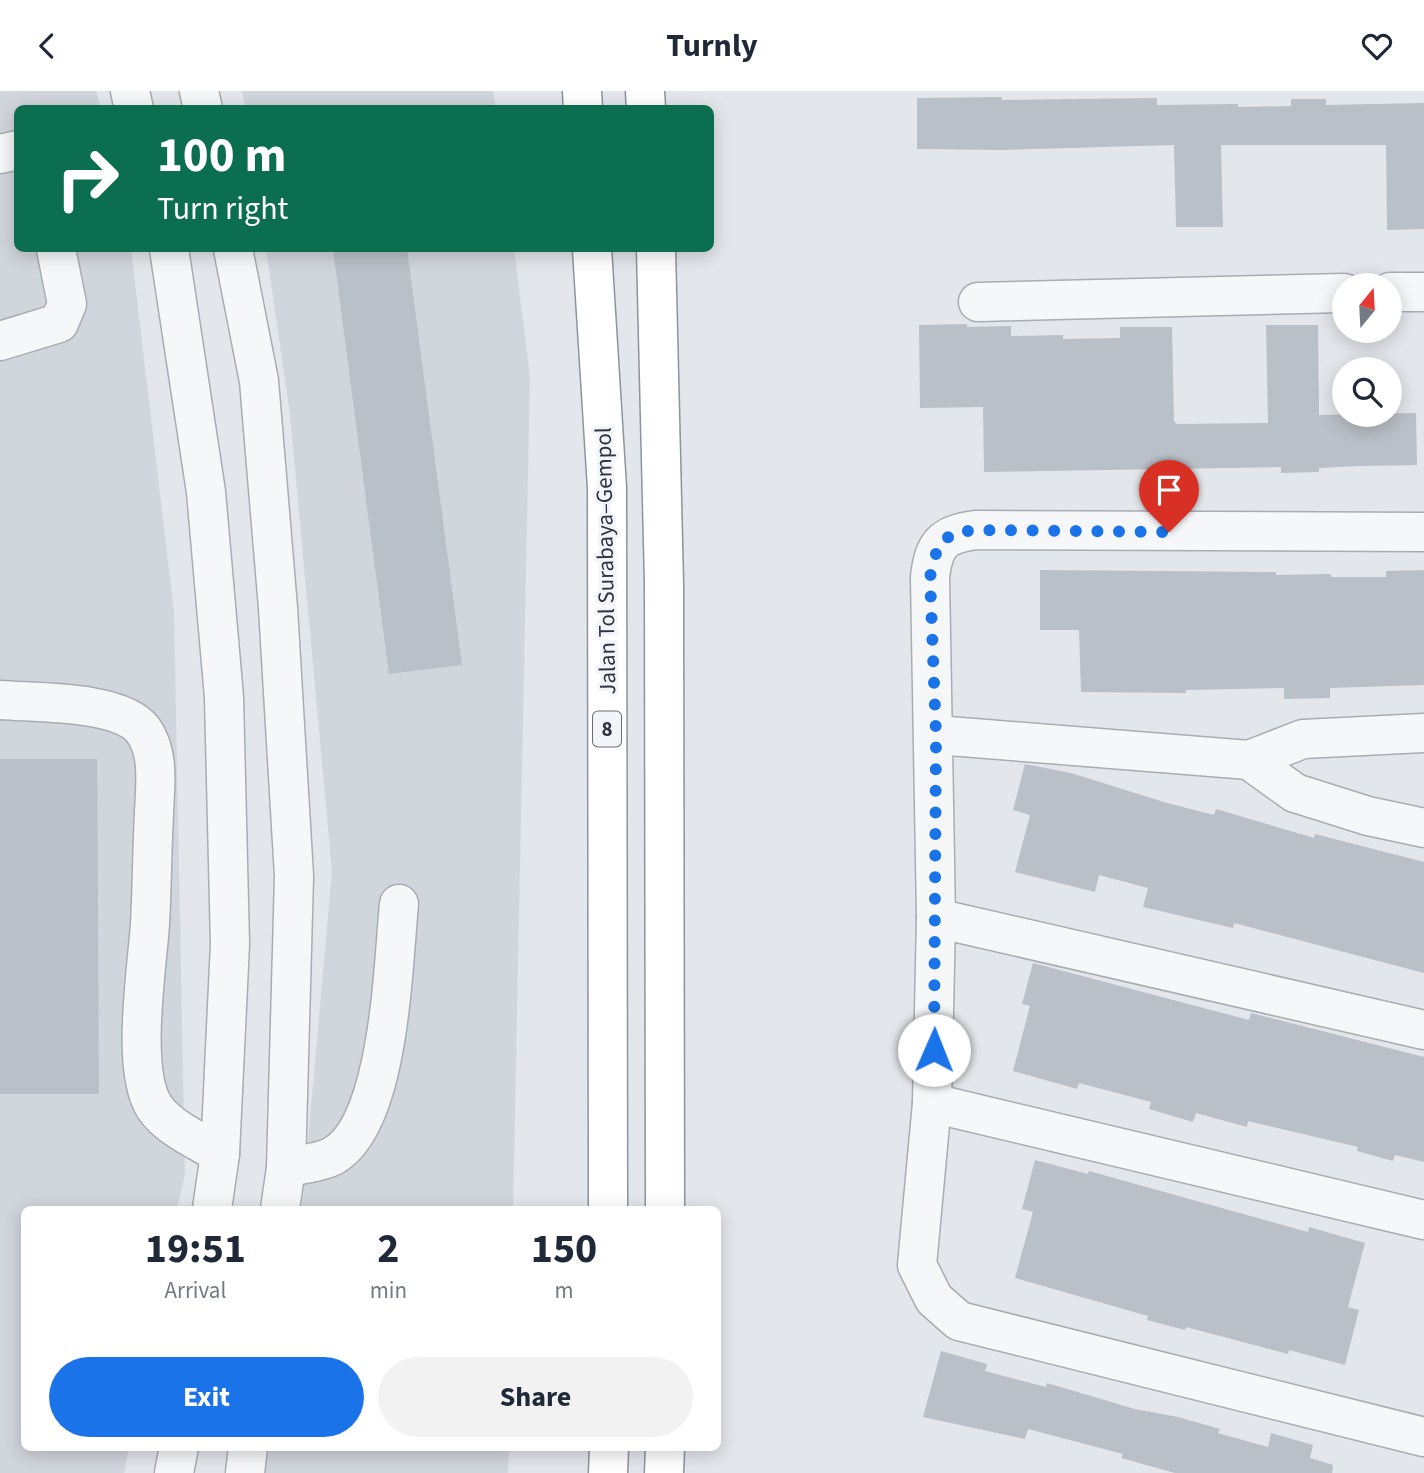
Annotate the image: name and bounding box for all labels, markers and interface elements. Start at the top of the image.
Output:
text: Turnly [666,23,758,69]
icon: back [28,27,66,65]
icon: heart [1358,27,1396,65]
text: 100 m [157,121,286,191]
icon: right [42,133,133,224]
text: Turn right [157,186,288,232]
north arrow [1332,273,1402,343]
map controls [1332,273,1402,427]
button: search [1332,357,1402,427]
street label: Jalan Tol Surabaya–Gempol [587,427,624,695]
pin [1139,460,1199,532]
icon: arrive [1150,471,1188,509]
road number: 8 [593,711,621,747]
position arrow [897,1013,971,1087]
text: 19:51 [145,1219,246,1279]
text: 2 [377,1219,399,1279]
text: 150 [531,1219,597,1279]
text: Arrival [164,1274,226,1307]
text: min [370,1274,407,1307]
text: m [554,1274,574,1307]
button: Exit [49,1357,364,1437]
button: Share [378,1357,693,1437]

